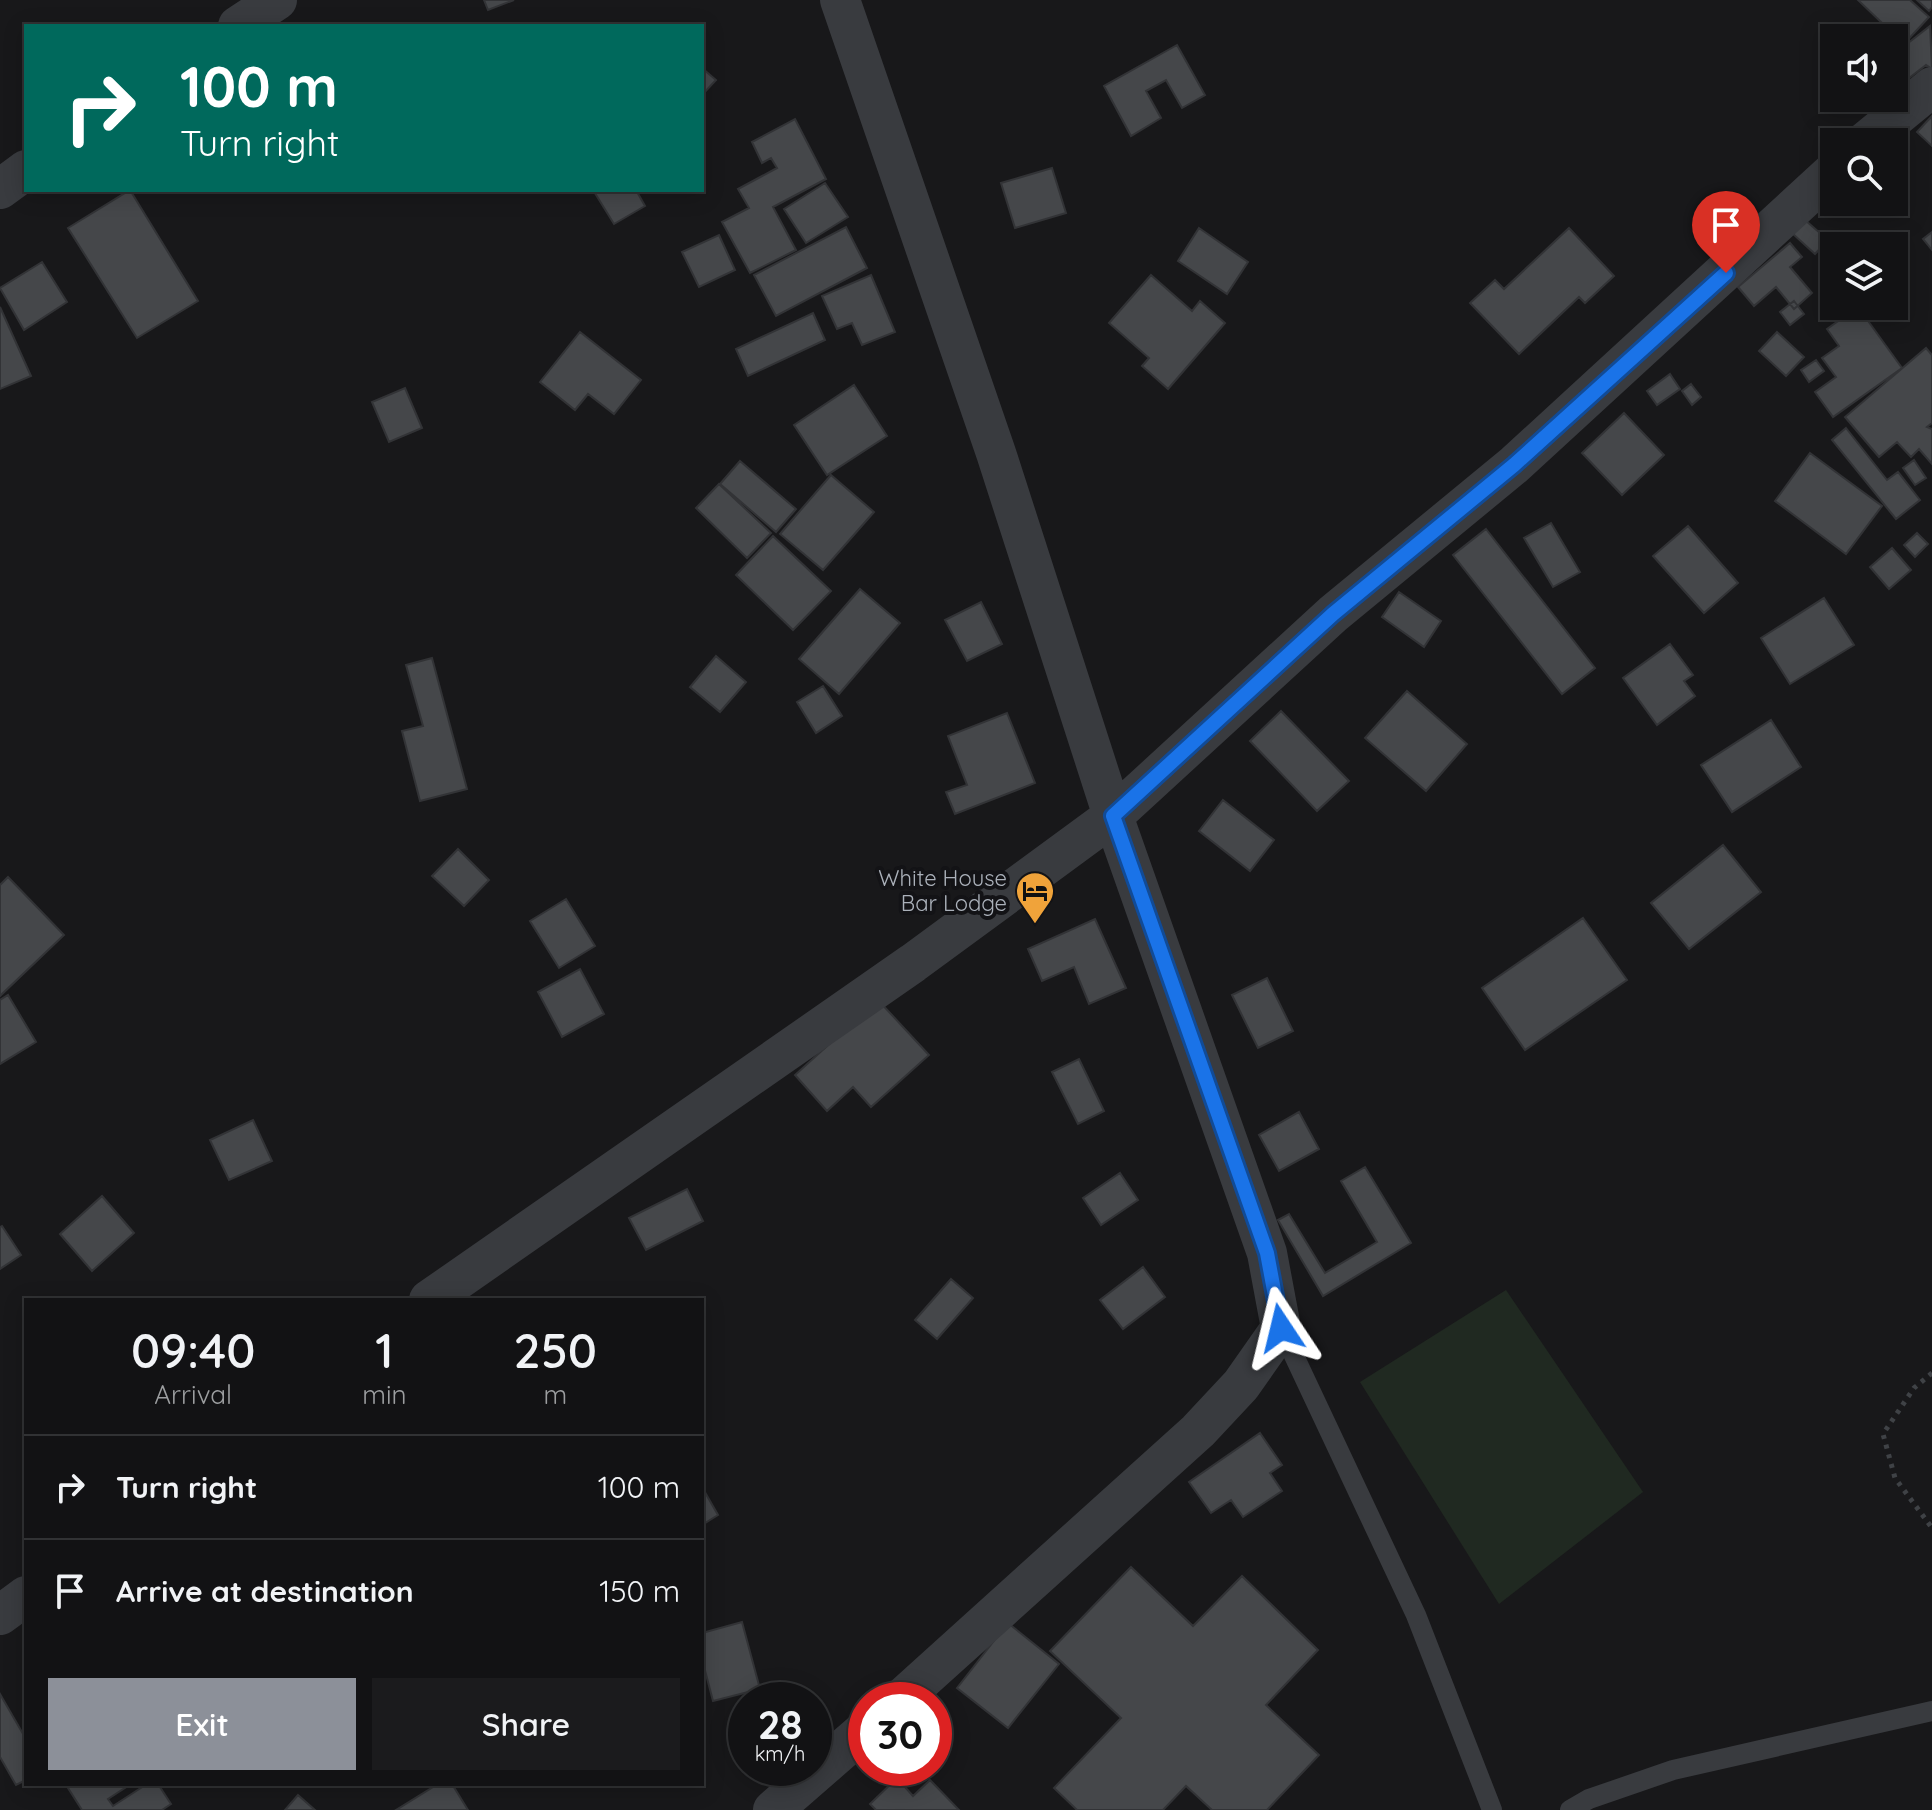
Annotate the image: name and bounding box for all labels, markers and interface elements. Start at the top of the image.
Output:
map controls [1820,24,1908,320]
button: sound [1820,24,1908,112]
text: 100 m [180,51,338,121]
icon: right [48,56,152,160]
text: Turn right [180,120,339,165]
button: search [1820,128,1908,216]
pin [1692,191,1760,273]
icon: arrive [1704,203,1748,247]
button: layers [1820,232,1908,320]
place label: White House Bar Lodge [878,864,1007,917]
hotel icon: White House Bar Lodge [1014,870,1056,925]
position arrow [1239,1286,1323,1370]
text: 09:40 [131,1320,255,1380]
text: 1 [375,1320,394,1380]
text: 250 [514,1320,597,1380]
text: Arrival [154,1378,232,1411]
text: min [362,1378,407,1411]
text: m [543,1378,567,1411]
icon: right [48,1465,92,1509]
text: Turn right [116,1468,257,1506]
text: 100 m [598,1468,680,1506]
icon: arrive [48,1569,92,1613]
text: Arrive at destination [116,1572,414,1610]
text: 150 m [599,1572,680,1610]
button: Exit [48,1678,356,1770]
button: Share [372,1678,680,1770]
speed limit sign: 30 [848,1682,952,1786]
text: 28 [758,1699,802,1749]
text: km/h [755,1741,805,1766]

